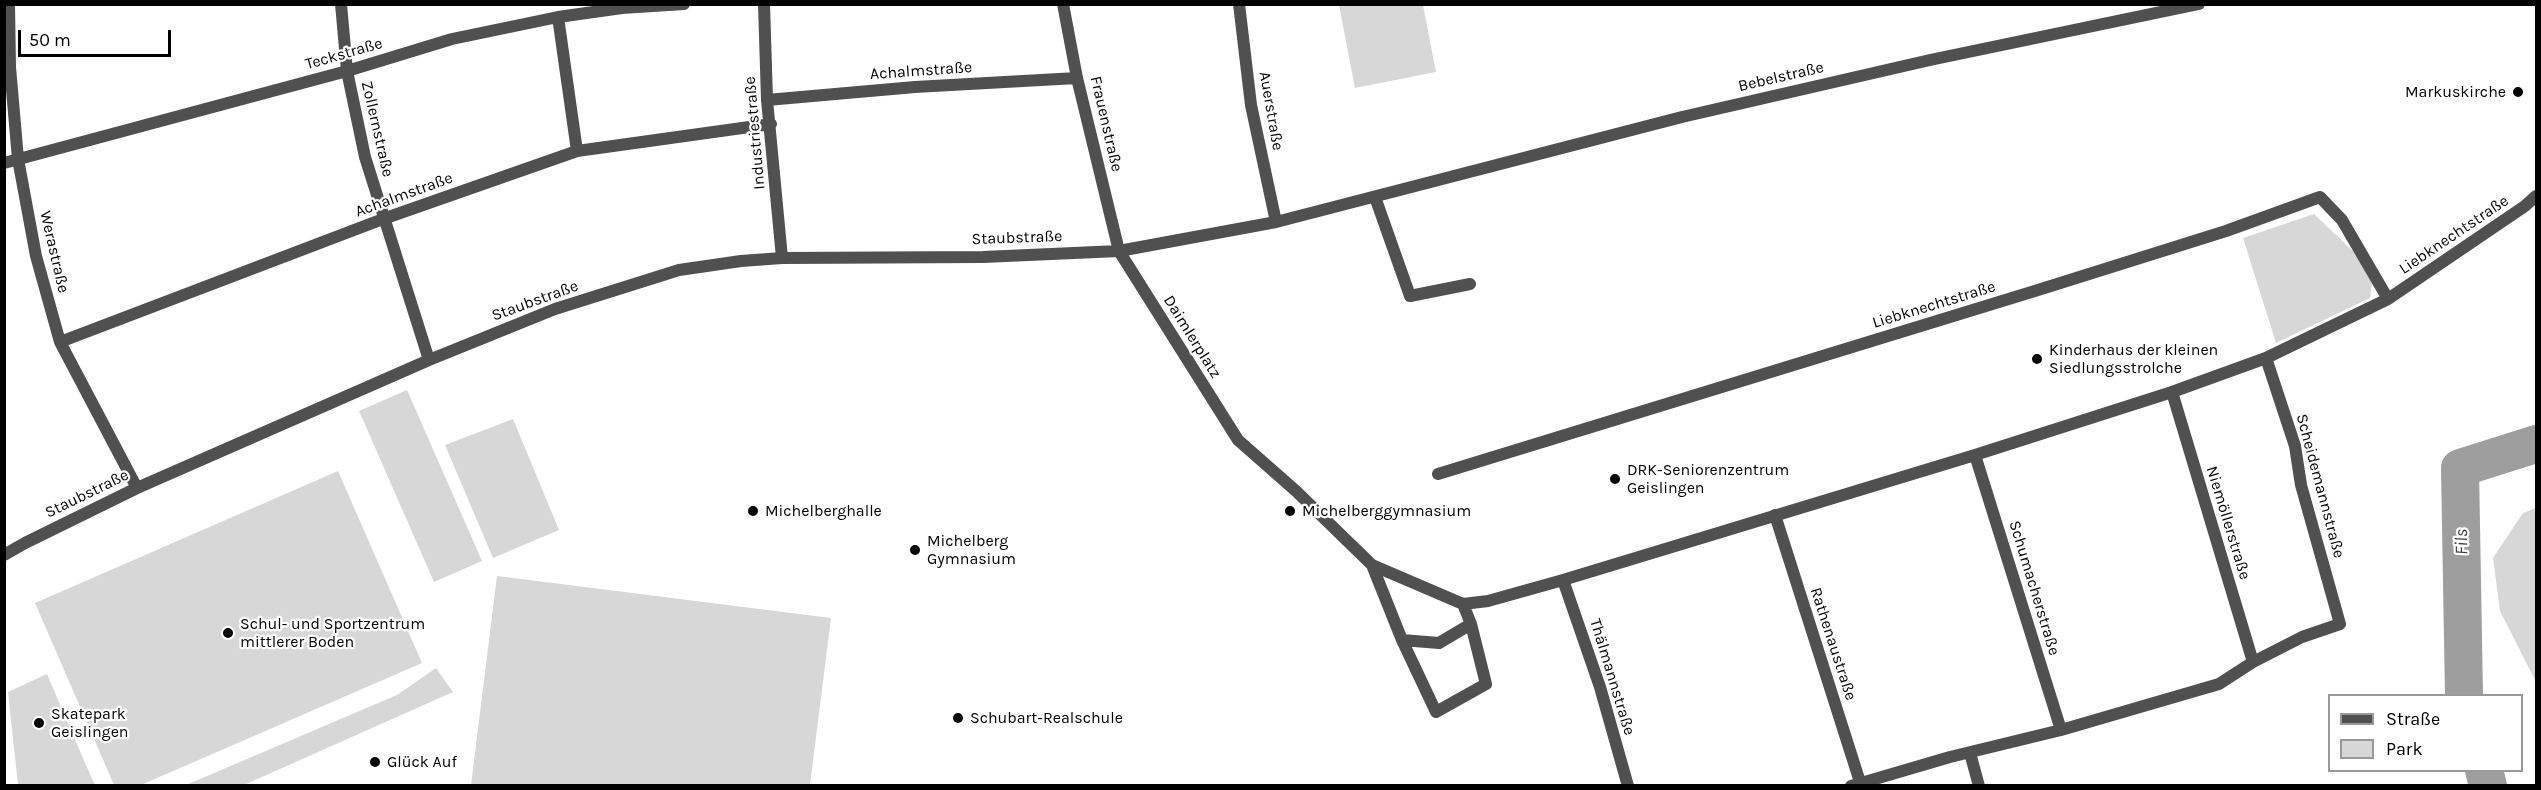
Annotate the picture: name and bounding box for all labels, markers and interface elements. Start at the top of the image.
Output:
scale bar [21,18,174,56]
text: 50 m [29,29,71,51]
street label: Teckstraße [303,34,385,74]
street label: Achalmstraße [869,58,973,84]
street label: Bebelstraße [1736,58,1826,96]
street label: Auerstraße [1255,70,1287,152]
street label: Frauenstraße [1086,74,1126,174]
street label: Industriestraße [740,76,770,190]
street label: Zollernstraße [357,79,397,179]
place label: Markuskirche [2405,82,2506,102]
marker: Markuskirche [2511,85,2525,99]
street label: Achalmstraße [353,168,455,222]
street label: Liebknechtstraße [2396,191,2512,279]
street label: Werastraße [35,209,73,295]
street label: Staubstraße [971,227,1063,249]
street label: Staubstraße [489,276,581,326]
street label: Liebknechtstraße [1870,277,1998,333]
street label: Daimlerplatz [1159,292,1225,382]
place label: Kinderhaus der kleinen Siedlungsstrolche [2049,340,2218,378]
marker: Kinderhaus der kleinen Siedlungsstrolche [2030,352,2044,366]
street label: Scheidemannstraße [2292,412,2348,560]
place label: DRK-Seniorenzentrum Geislingen [1627,460,1789,498]
street label: Niemöllerstraße [2202,464,2254,582]
street label: Staubstraße [42,465,132,523]
marker: DRK-Seniorenzentrum Geislingen [1608,472,1622,486]
place label: Michelberghalle [765,501,882,521]
place label: Michelberggymnasium [1302,501,1471,521]
marker: Michelberghalle [746,504,760,518]
marker: Michelberggymnasium [1283,504,1297,518]
street label: Schumacherstraße [2004,518,2064,658]
water label: Fils [2451,529,2473,555]
place label: Michelberg Gymnasium [927,531,1016,569]
marker: Michelberg Gymnasium [908,543,922,557]
street label: Rathenaustraße [1806,585,1860,703]
place label: Schul- und Sportzentrum mittlerer Boden [240,614,425,652]
street label: Thälmannstraße [1585,616,1639,738]
marker: Schul- und Sportzentrum mittlerer Boden [221,626,235,640]
legend [2328,694,2523,772]
place label: Skatepark Geislingen [51,704,129,742]
place label: Schubart-Realschule [970,708,1123,728]
text: Straße [2386,708,2440,730]
marker: Schubart-Realschule [951,711,965,725]
marker: Skatepark Geislingen [32,716,46,730]
text: Park [2386,738,2423,760]
place label: Glück Auf [387,752,457,772]
marker: Glück Auf [368,755,382,769]

